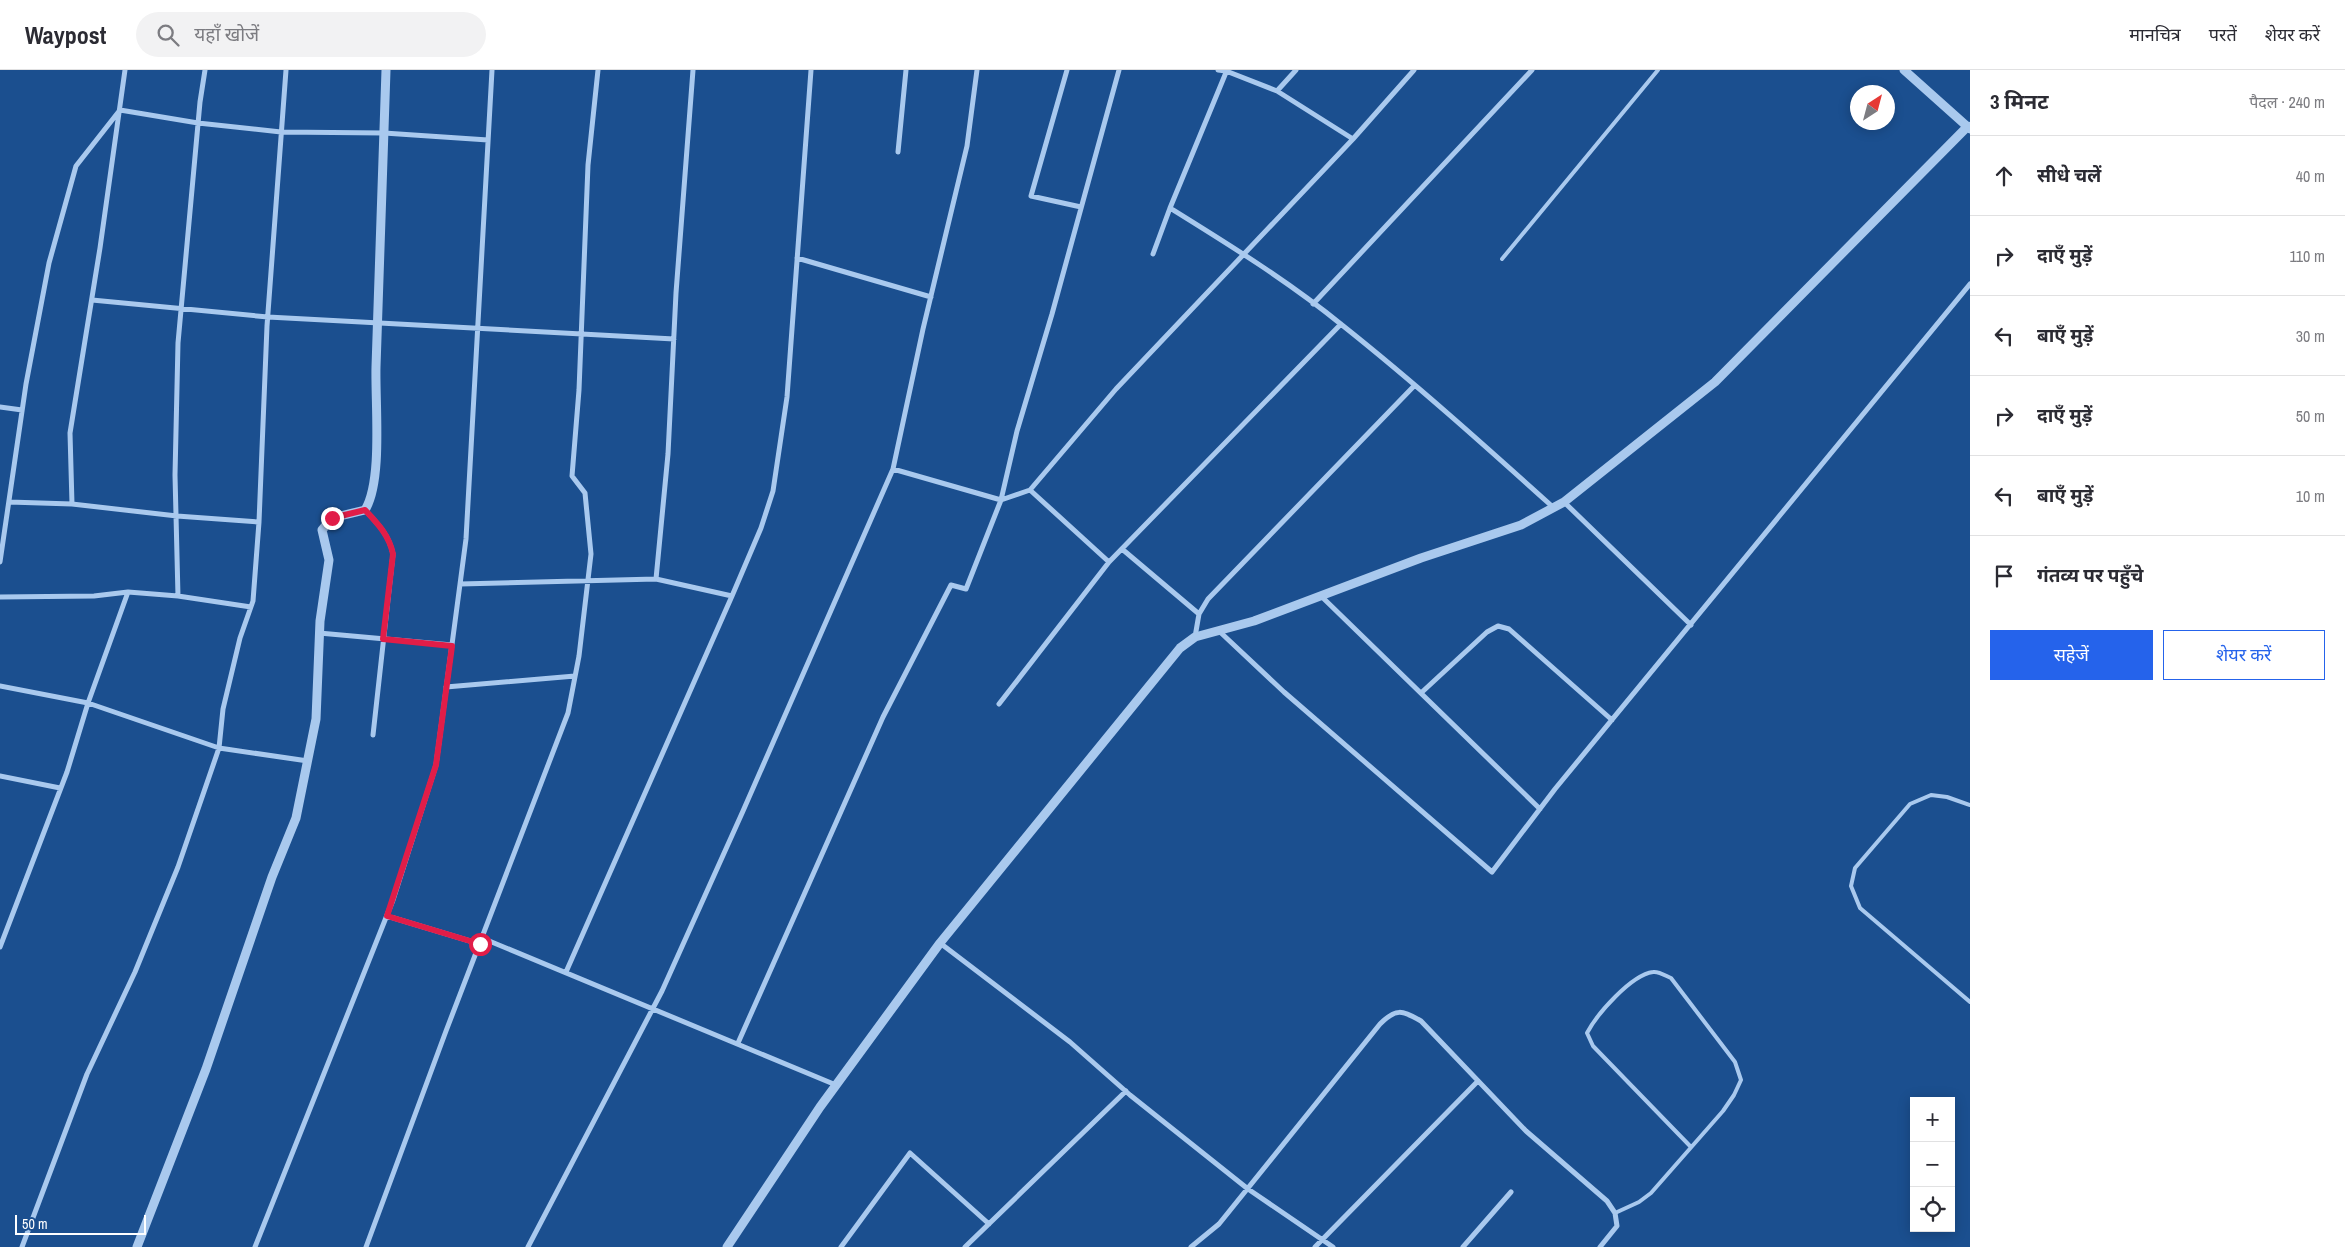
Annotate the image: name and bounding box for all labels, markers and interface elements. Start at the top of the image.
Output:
search box [136,12,486,57]
text: Waypost [25,19,106,51]
icon: search [154,21,182,49]
text: यहाँ खोजें [194,21,259,47]
text: मानचित्र [2129,22,2181,47]
text: परतें [2209,22,2237,47]
text: शेयर करें [2265,22,2320,47]
north arrow [1850,85,1895,130]
text: 3 मिनट [1990,87,2048,116]
text: पैदल · 240 m [2249,91,2325,113]
icon: ahead [1990,162,2018,190]
text: सीधे चलें [2037,162,2101,188]
text: 40 m [2296,165,2325,187]
icon: right [1990,242,2018,270]
text: दाएँ मुड़ें [2037,242,2092,268]
text: 110 m [2289,245,2325,267]
icon: left [1990,322,2018,350]
text: बाएँ मुड़ें [2037,322,2093,348]
text: 30 m [2296,325,2325,347]
icon: right [1990,402,2018,430]
text: दाएँ मुड़ें [2037,402,2092,428]
text: 50 m [2296,405,2325,427]
icon: left [1990,482,2018,510]
text: बाएँ मुड़ें [2037,482,2093,508]
text: 10 m [2296,485,2325,507]
route end [321,507,344,530]
icon: arrive [1990,562,2018,590]
text: गंतव्य पर पहुँचे [2037,562,2143,588]
button: सहेजें [1990,630,2153,680]
button: शेयर करें [2163,630,2325,680]
route start [469,933,492,956]
map controls [1910,1097,1955,1232]
button: + [1910,1097,1955,1142]
button: − [1910,1142,1955,1187]
button: locate [1910,1187,1955,1232]
scale bar [15,1212,146,1235]
text: 50 m [22,1215,48,1233]

